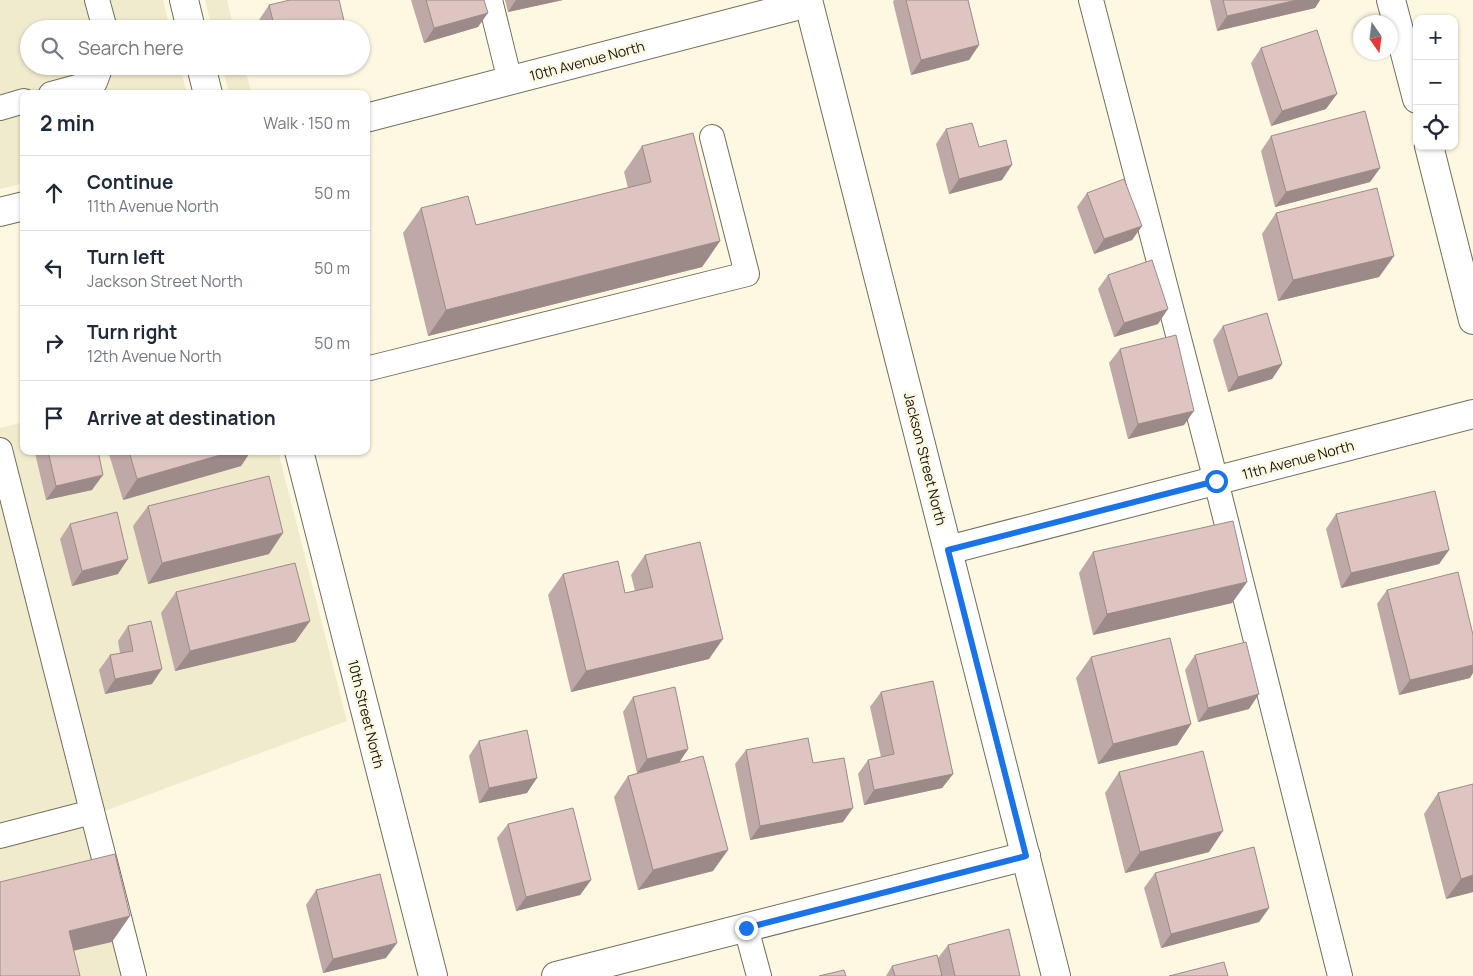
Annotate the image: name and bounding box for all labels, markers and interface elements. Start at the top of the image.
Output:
north arrow [1353,15,1398,60]
map controls [1413,15,1458,150]
button: + [1413,15,1458,60]
search box [20,20,370,75]
icon: search [38,34,66,62]
text: Search here [78,35,184,61]
street label: 10th Avenue North [527,36,646,85]
button: − [1413,60,1458,105]
button: locate [1413,105,1458,150]
text: 2 min [40,109,95,137]
text: Walk · 150 m [263,112,350,134]
text: Continue [87,169,173,195]
icon: ahead [40,179,68,207]
text: 50 m [314,182,350,204]
text: 11th Avenue North [87,195,219,217]
text: Turn left [87,244,165,270]
icon: left [40,254,68,282]
text: 50 m [314,257,350,279]
text: Jackson Street North [87,270,243,292]
text: Turn right [87,319,177,345]
icon: right [40,329,68,357]
text: 50 m [314,332,350,354]
text: 12th Avenue North [87,345,222,367]
street label: Jackson Street North [900,390,951,527]
icon: arrive [40,404,68,432]
text: Arrive at destination [87,405,276,431]
street label: 11th Avenue North [1240,435,1356,484]
route start [1205,470,1228,493]
street label: 10th Street North [344,657,389,770]
route end [735,917,758,940]

